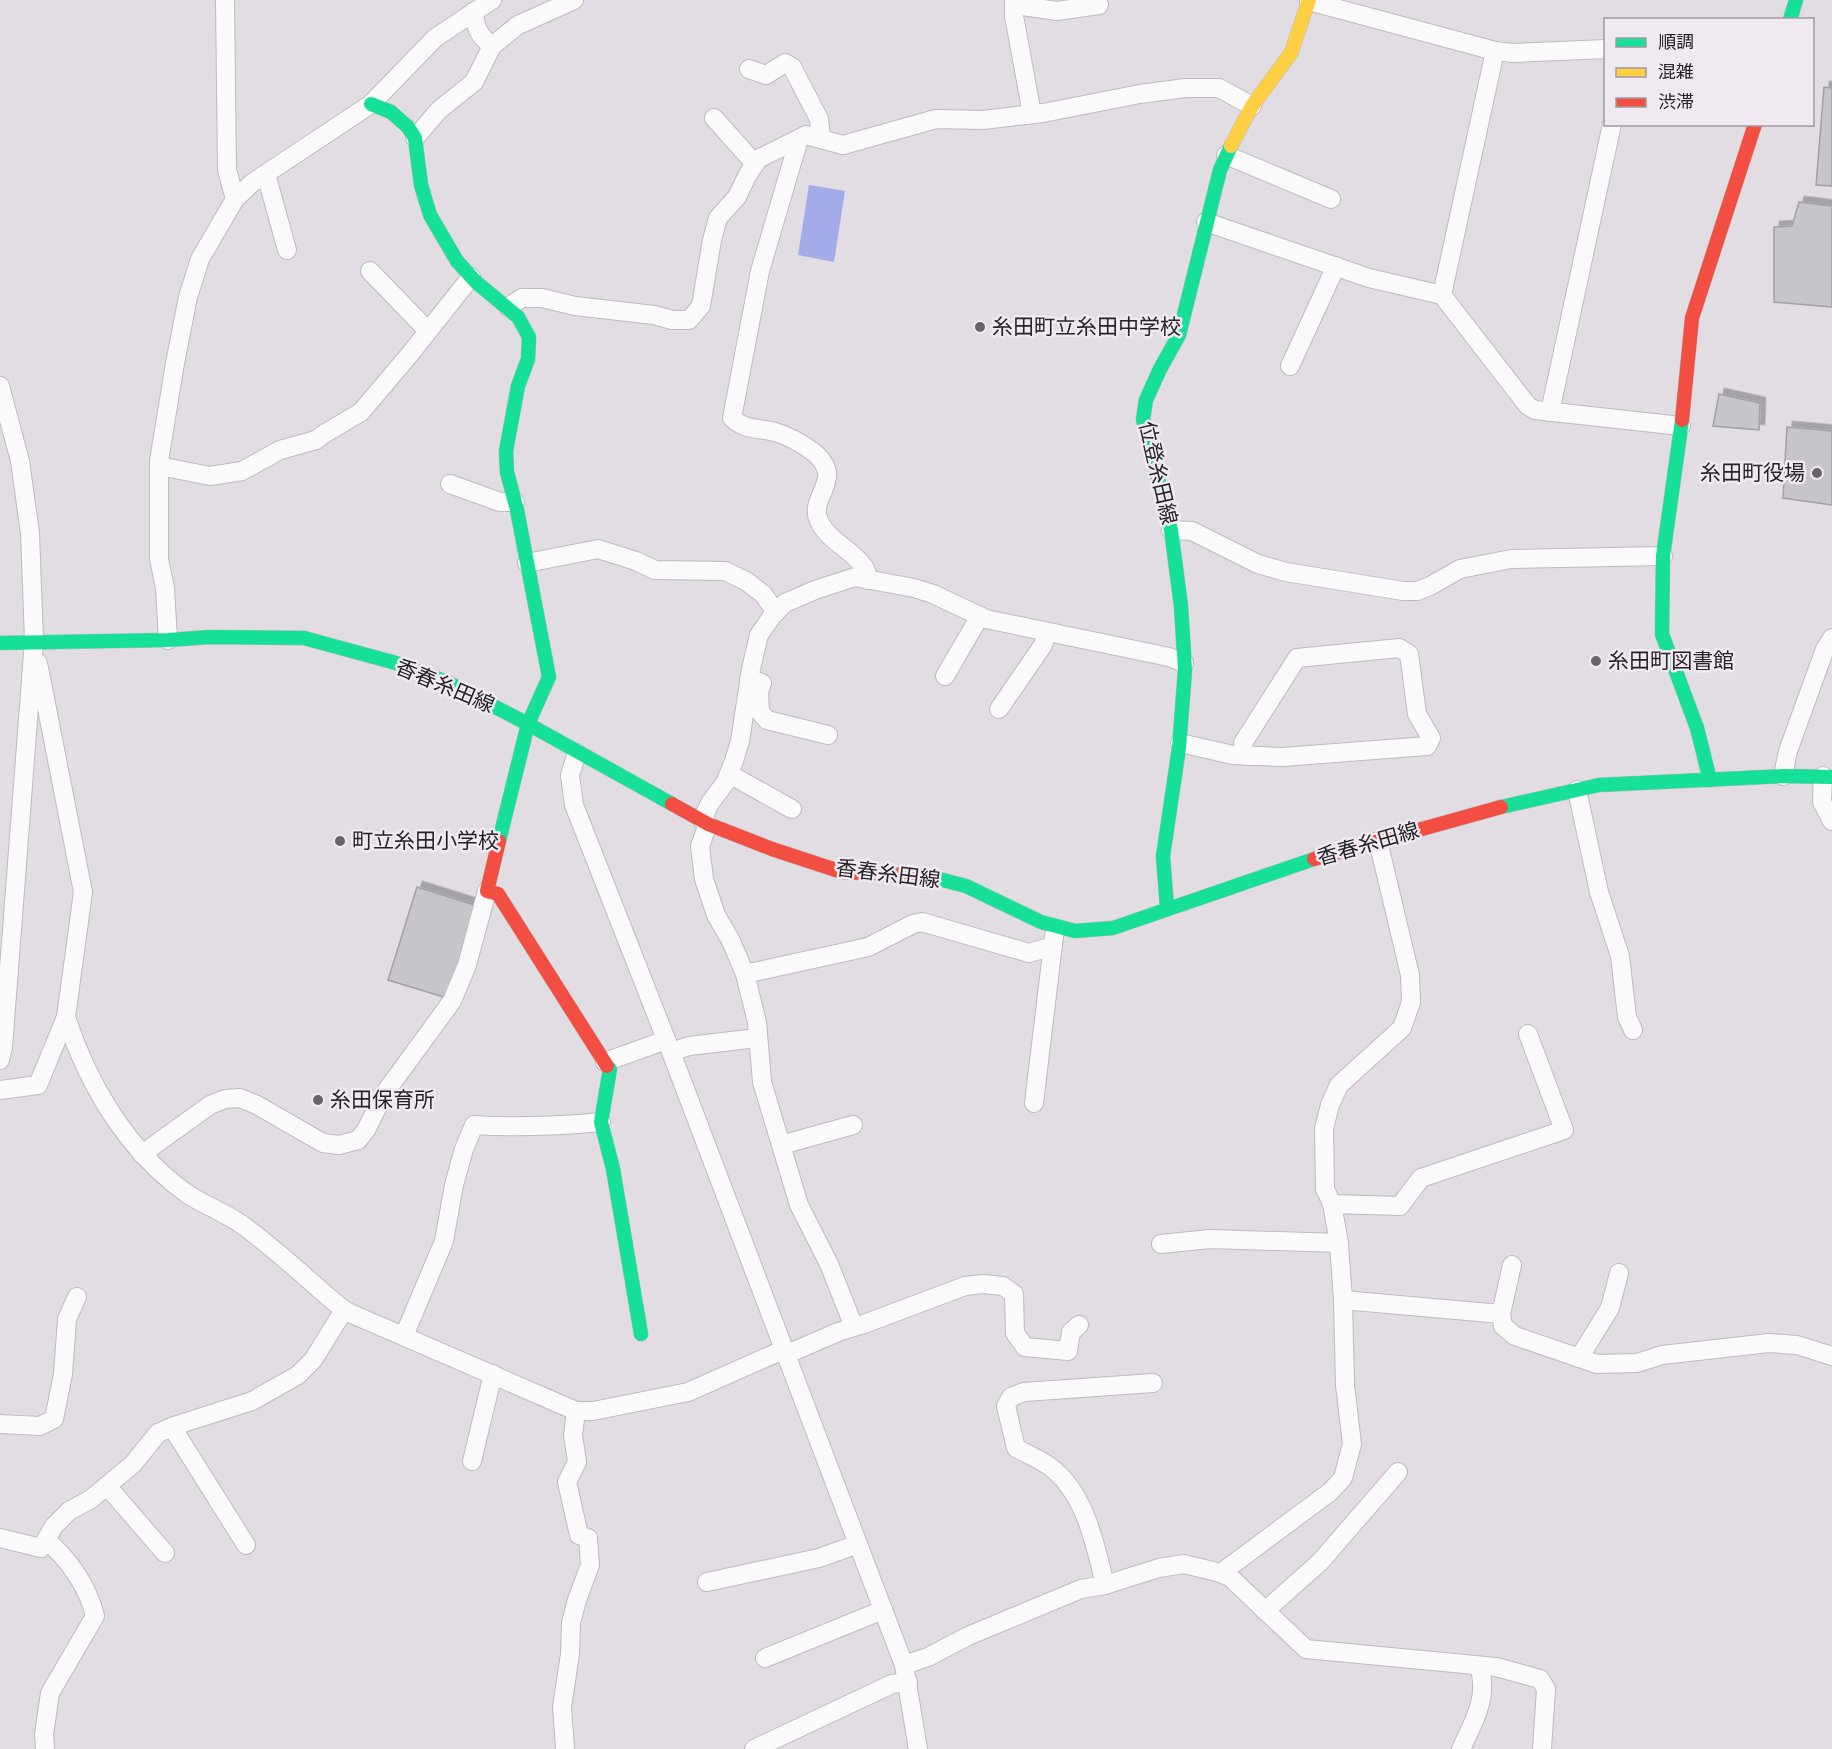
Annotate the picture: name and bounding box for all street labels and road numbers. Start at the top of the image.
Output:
street label: 位登糸田線 [1135,419,1183,527]
street label: 香春糸田線 [392,653,499,717]
street label: 香春糸田線 [1314,816,1421,869]
street label: 香春糸田線 [835,854,942,891]

